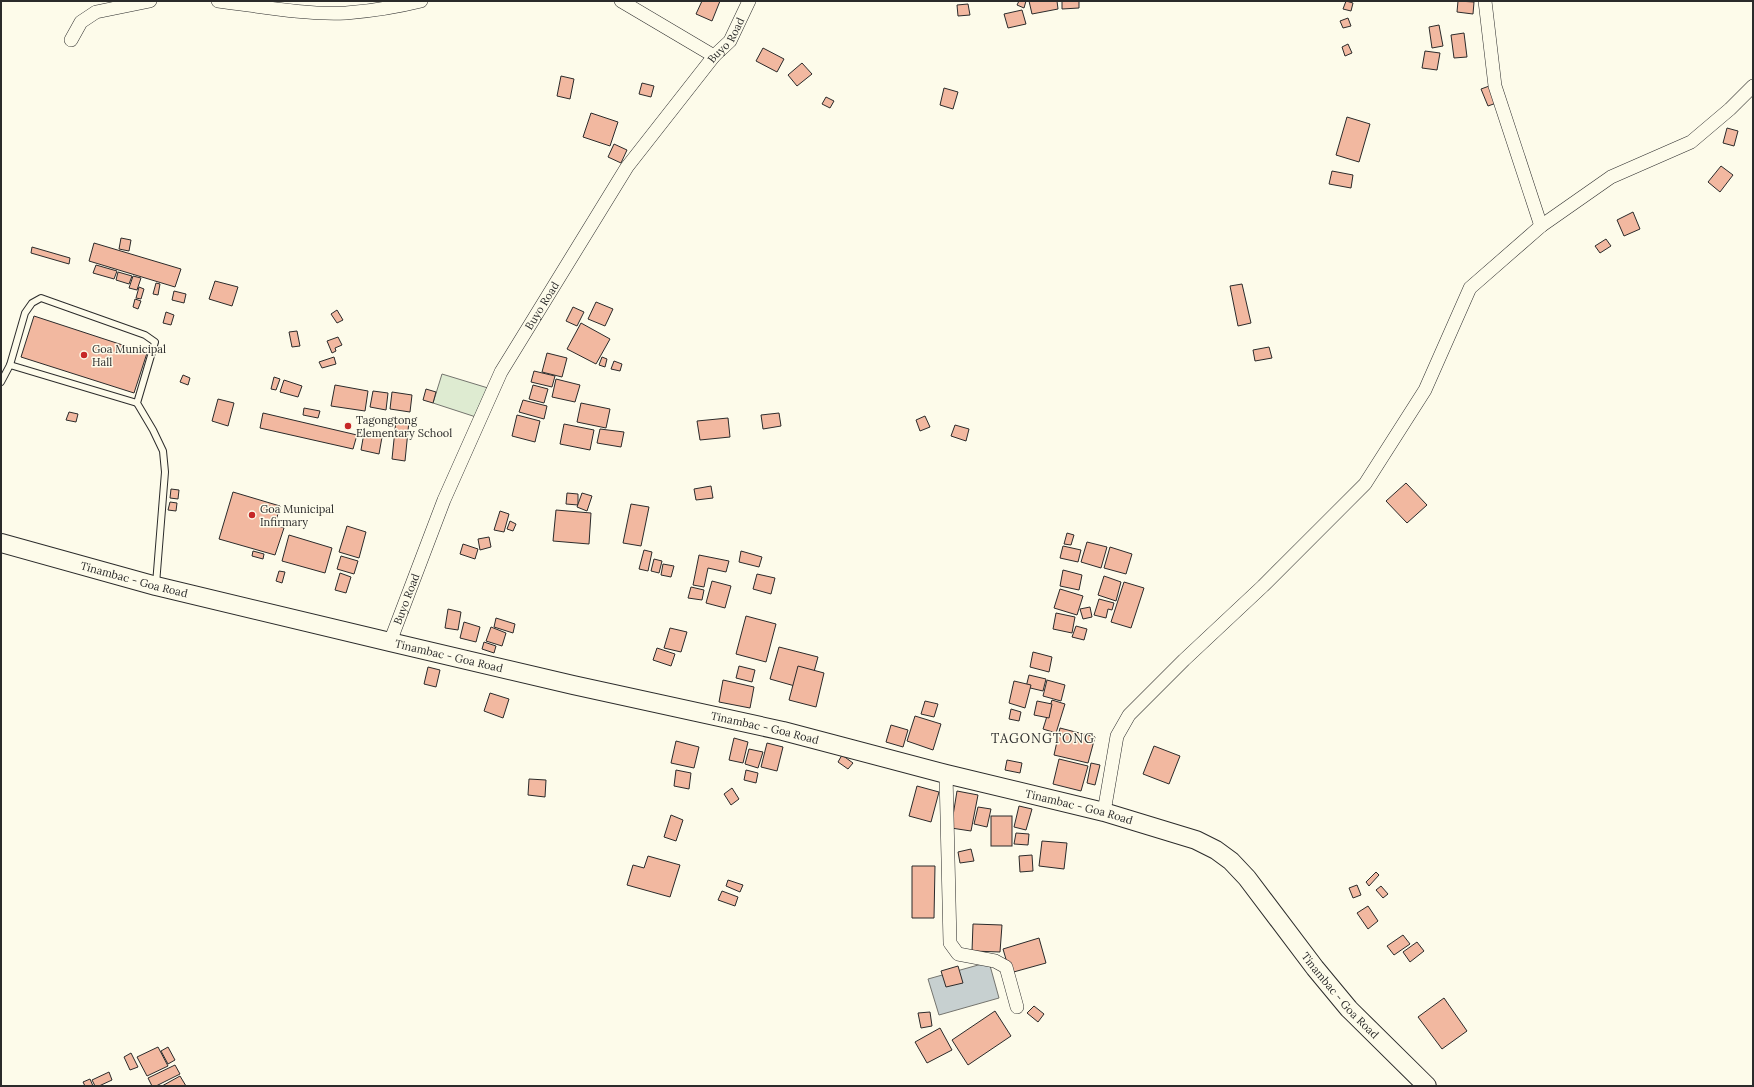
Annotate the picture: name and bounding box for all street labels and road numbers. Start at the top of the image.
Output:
street label: Buyo Road [704,15,747,66]
street label: Buyo Road [522,279,562,332]
street label: Tinambac - Goa Road [79,558,190,600]
street label: Buyo Road [390,571,423,627]
street label: Tinambac - Goa Road [394,636,505,675]
street label: Tinambac - Goa Road [710,708,821,747]
street label: Tinambac - Goa Road [1024,786,1135,827]
street label: Tinambac - Goa Road [1299,949,1382,1042]

